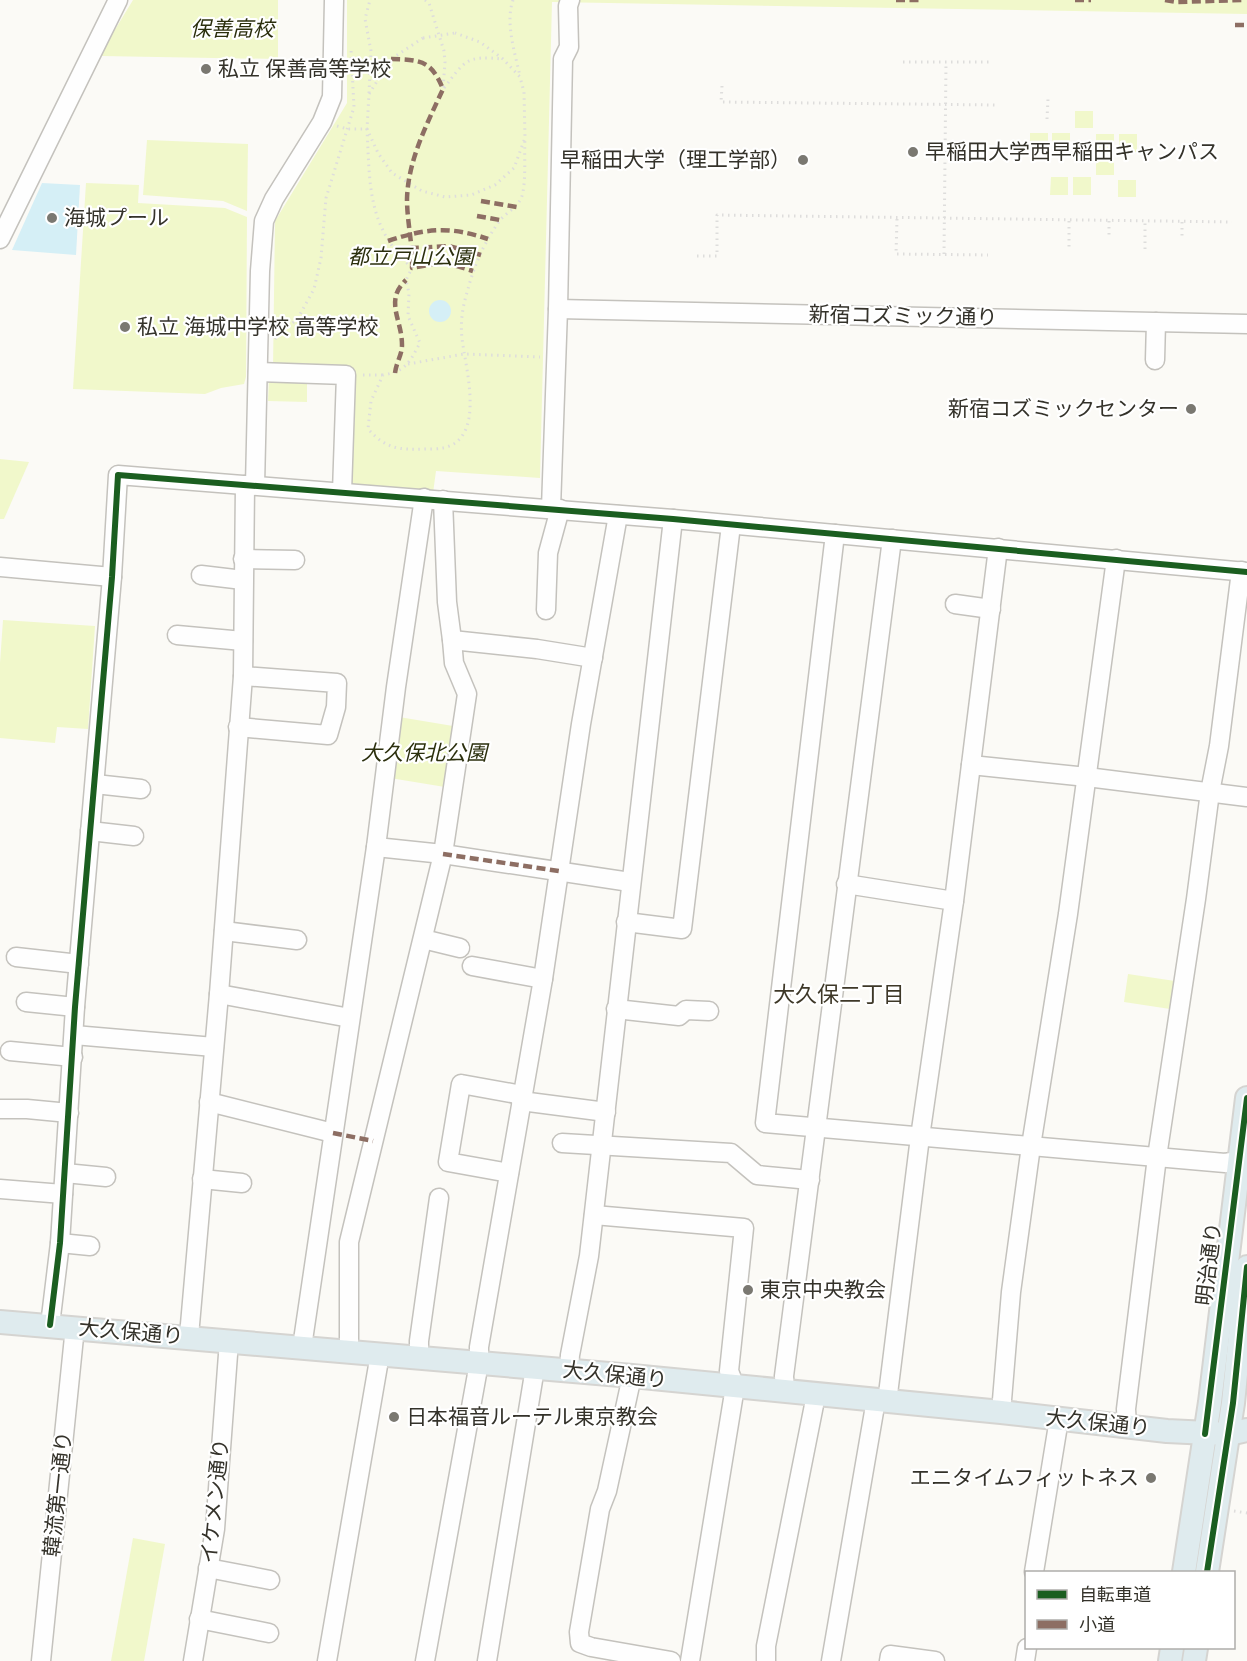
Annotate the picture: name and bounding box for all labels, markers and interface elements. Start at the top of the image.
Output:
park label: 保善高校 [190,14,277,46]
place label: 私立 保善高等学校 [218,54,391,86]
marker: 私立 保善高等学校 [199,62,213,76]
place label: 早稲田大学西早稲田キャンパス [925,137,1219,169]
place label: 早稲田大学（理工学部） [560,145,791,177]
marker: 早稲田大学西早稲田キャンパス [906,145,920,159]
marker: 早稲田大学（理工学部） [796,153,810,167]
place label: 海城プール [64,203,169,235]
marker: 海城プール [45,211,59,225]
park label: 都立戸山公園 [348,242,477,274]
street label: 新宿コズミック通り [808,299,998,335]
place label: 私立 海城中学校 高等学校 [137,312,379,344]
marker: 私立 海城中学校 高等学校 [118,320,132,334]
place label: 新宿コズミックセンター [948,394,1179,426]
marker: 新宿コズミックセンター [1184,402,1198,416]
park label: 大久保北公園 [361,738,490,770]
district label: 大久保二丁目 [773,979,905,1012]
street label: 明治通り [1189,1220,1231,1308]
place label: 東京中央教会 [760,1275,886,1307]
marker: 東京中央教会 [741,1283,755,1297]
street label: 大久保通り [77,1312,185,1354]
street label: 大久保通り [561,1355,669,1397]
place label: 日本福音ルーテル東京教会 [406,1402,658,1434]
street label: 大久保通り [1044,1403,1152,1445]
marker: 日本福音ルーテル東京教会 [387,1410,401,1424]
street label: 韓流第一通り [36,1430,81,1558]
street label: イケメン通り [194,1437,238,1565]
place label: エニタイムフィットネス [910,1463,1139,1495]
marker: エニタイムフィットネス [1144,1471,1158,1485]
legend [1025,1571,1235,1649]
text: 自転車道 [1079,1582,1151,1609]
text: 小道 [1079,1612,1115,1639]

